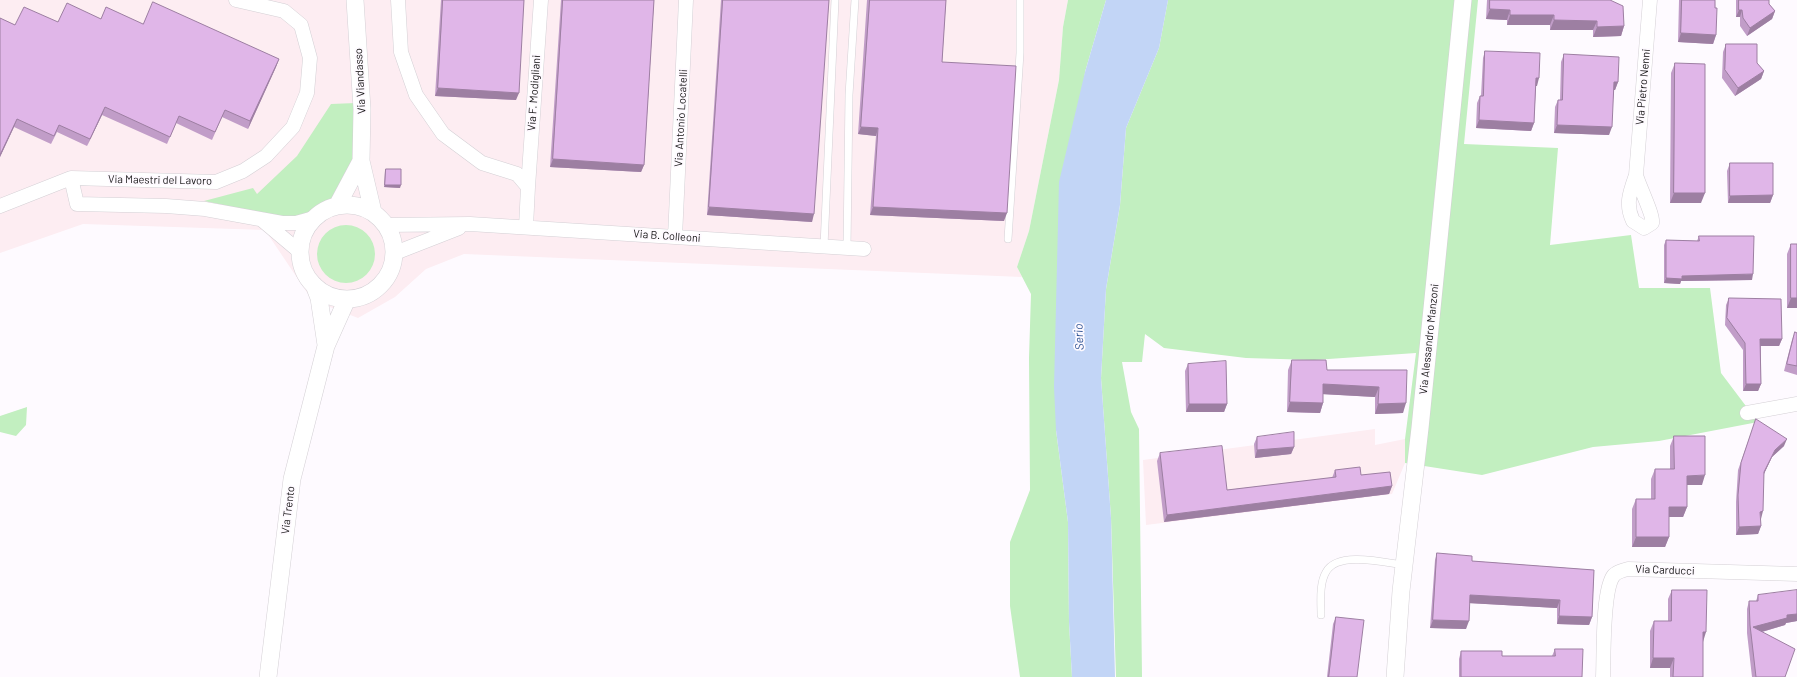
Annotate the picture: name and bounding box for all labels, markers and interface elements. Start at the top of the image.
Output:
street label: Via Viandasso [352,48,368,114]
street label: Via Pietro Nenni [1633,48,1653,126]
street label: Via F. Modigliani [525,55,543,131]
street label: Via Antonio Locatelli [672,69,690,167]
street label: Via Maestri del Lavoro [108,172,212,188]
street label: Via B. Colleoni [633,227,701,245]
street label: Via Alessandro Manzoni [1417,283,1441,395]
water label: Serio [1071,323,1087,351]
street label: Via Trento [279,485,297,535]
street label: Via Carducci [1635,562,1695,578]

